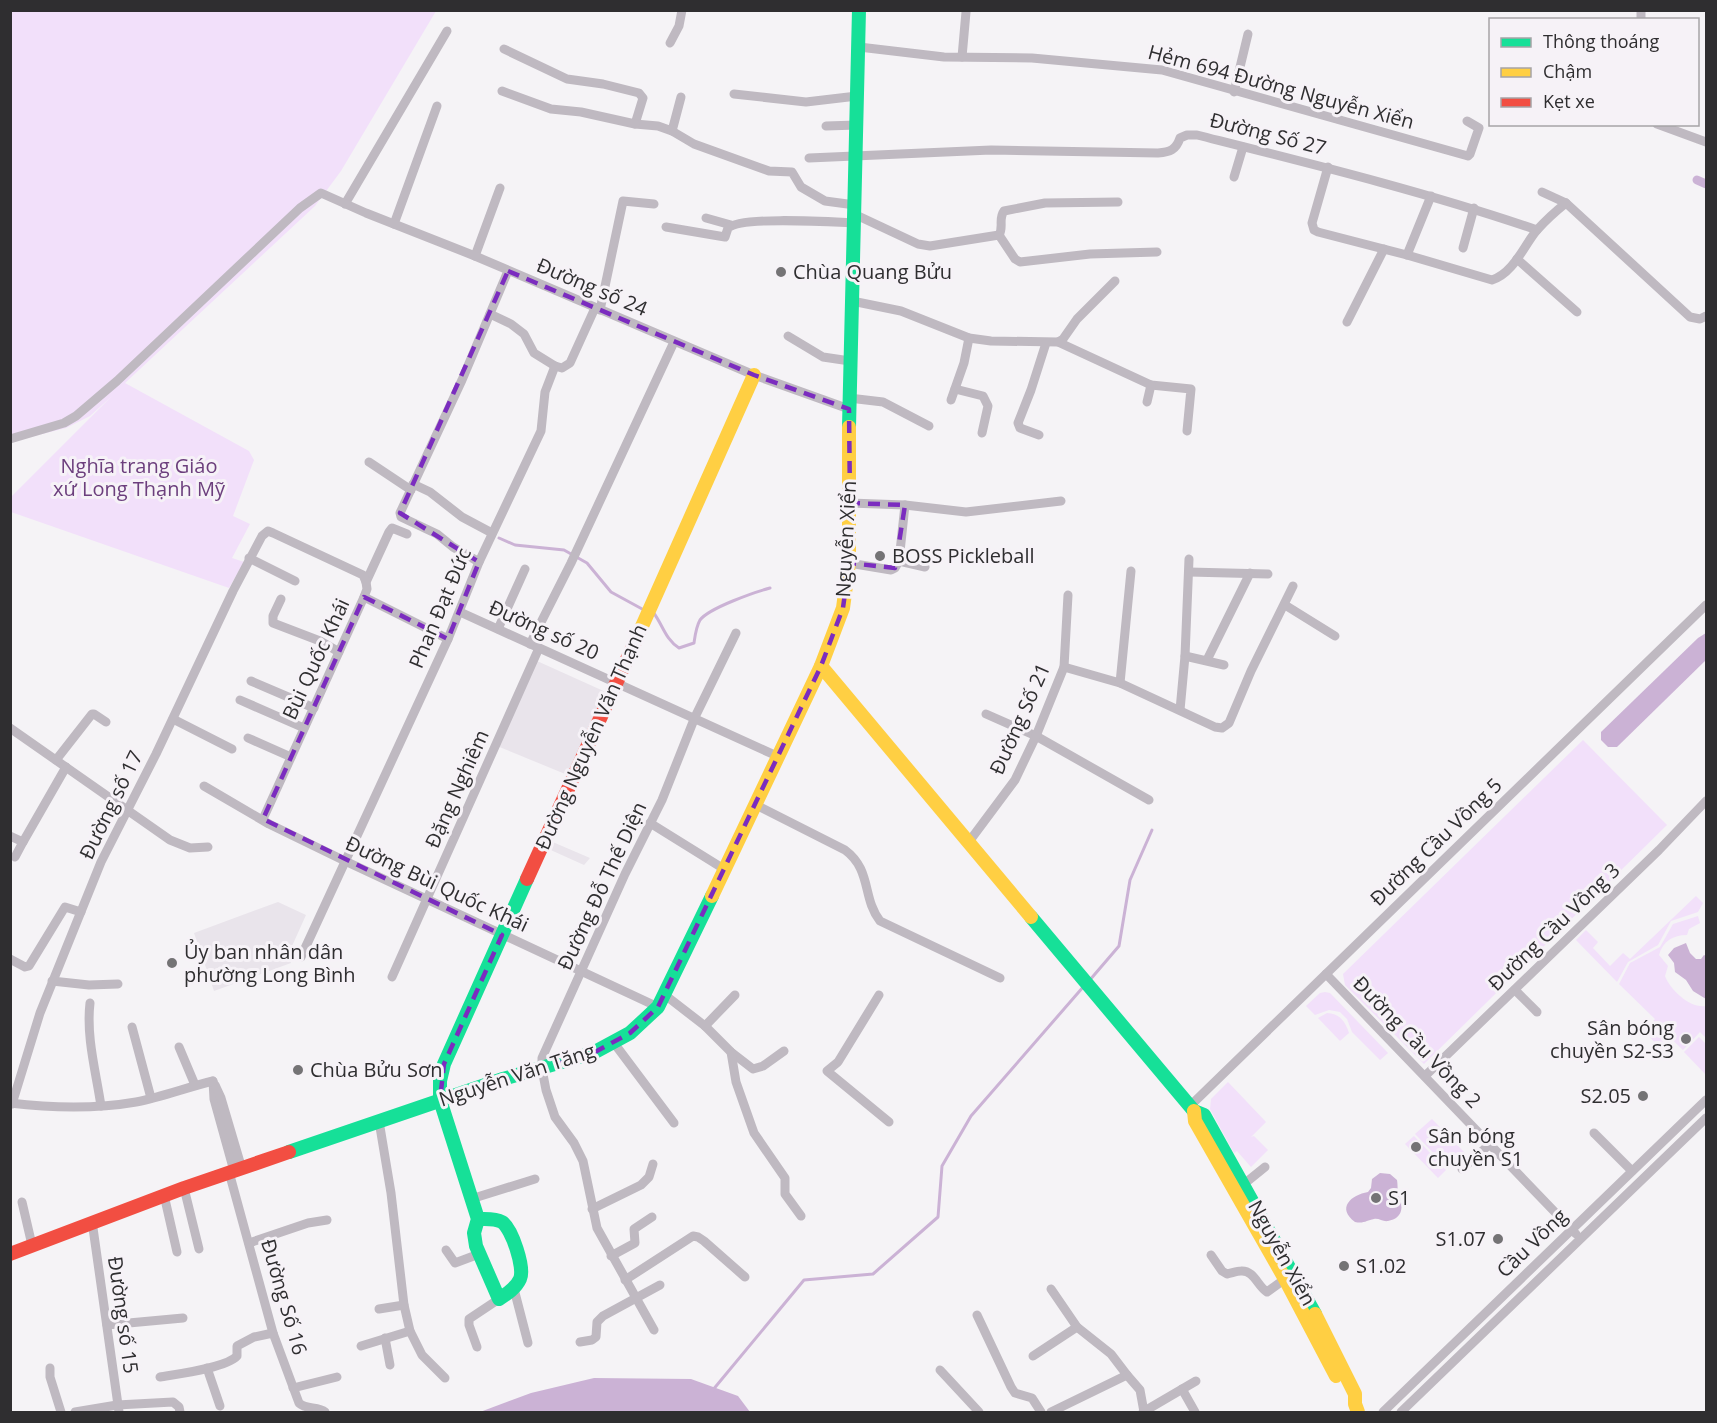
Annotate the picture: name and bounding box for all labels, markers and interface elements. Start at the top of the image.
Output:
legend [1489,18,1699,126]
text: Thông thoáng [1543,29,1660,53]
street label: Hẻm 694 Đường Nguyễn Xiển [1145,38,1417,135]
text: Chậm [1543,59,1592,83]
text: Kẹt xe [1543,89,1595,113]
street label: Đường Số 27 [1207,106,1329,161]
street label: Đường số 24 [533,251,652,322]
place label: Chùa Quang Bửu [793,258,952,285]
marker: Chùa Quang Bửu [774,265,788,279]
park label: Nghĩa trang Giáo xứ Long Thạnh Mỹ [53,452,226,502]
street label: Nguyễn Xiển [829,480,862,598]
place label: BOSS Pickleball [892,542,1035,569]
street label: Phan Đạt Đức [402,544,477,672]
marker: BOSS Pickleball [873,549,887,563]
street label: Đường số 20 [485,593,604,666]
street label: Bùi Quốc Khái [276,594,355,724]
street label: Đường Nguyễn Văn Thạnh [528,620,653,854]
street label: Đường Số 21 [983,659,1056,779]
street label: Đặng Nghiêm [418,725,495,852]
street label: Đường số 17 [73,746,149,864]
street label: Đường Cầu Vồng 5 [1364,772,1507,912]
street label: Đường Đỗ Thế Diện [551,797,652,974]
street label: Đường Bùi Quốc Khái [341,829,533,938]
street label: Đường Cầu Vồng 3 [1482,857,1625,997]
place label: Ủy ban nhân dân phường Long Bình [184,938,356,988]
marker: Ủy ban nhân dân phường Long Bình [165,956,179,970]
street label: Đường Cầu Vồng 2 [1347,970,1487,1113]
place label: Sân bóng chuyền S2-S3 [1550,1014,1674,1064]
marker: Sân bóng chuyền S2-S3 [1679,1032,1693,1046]
street label: Nguyễn Văn Tăng [435,1037,598,1112]
place label: Chùa Bửu Sơn [310,1056,443,1083]
marker: Chùa Bửu Sơn [291,1063,305,1077]
place label: S2.05 [1580,1082,1631,1109]
marker: S2.05 [1636,1089,1650,1103]
place label: Sân bóng chuyền S1 [1428,1122,1523,1172]
marker: Sân bóng chuyền S1 [1409,1140,1423,1154]
place label: S1 [1388,1184,1410,1211]
marker: S1 [1369,1191,1383,1205]
street label: Nguyễn Xiển [1242,1195,1323,1310]
street label: Cầu Vồng [1491,1202,1573,1283]
place label: S1.07 [1435,1225,1486,1252]
marker: S1.07 [1491,1232,1505,1246]
street label: Đường Số 16 [255,1236,314,1358]
place label: S1.02 [1356,1252,1407,1279]
street label: Đường số 15 [102,1255,145,1375]
marker: S1.02 [1337,1259,1351,1273]

